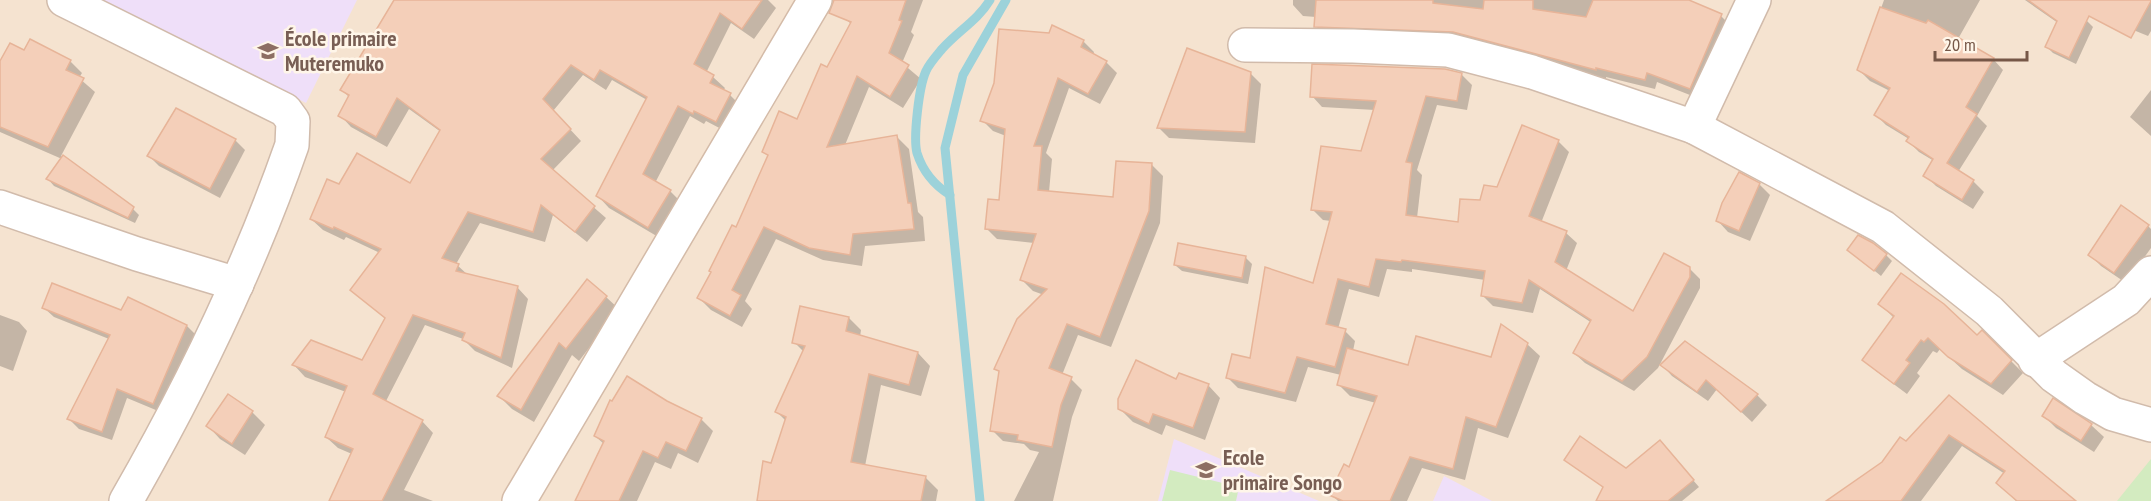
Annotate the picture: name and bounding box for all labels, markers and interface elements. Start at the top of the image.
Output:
place label: École primaire Muteremuko [285,24,397,77]
scale bar [1935,24,2026,62]
text: 20 m [1944,33,1976,56]
school or university icon: École primaire Muteremuko [256,39,280,63]
place label: Ecole primaire Songo [1223,443,1342,496]
school or university icon: Ecole primaire Songo [1194,458,1218,482]

